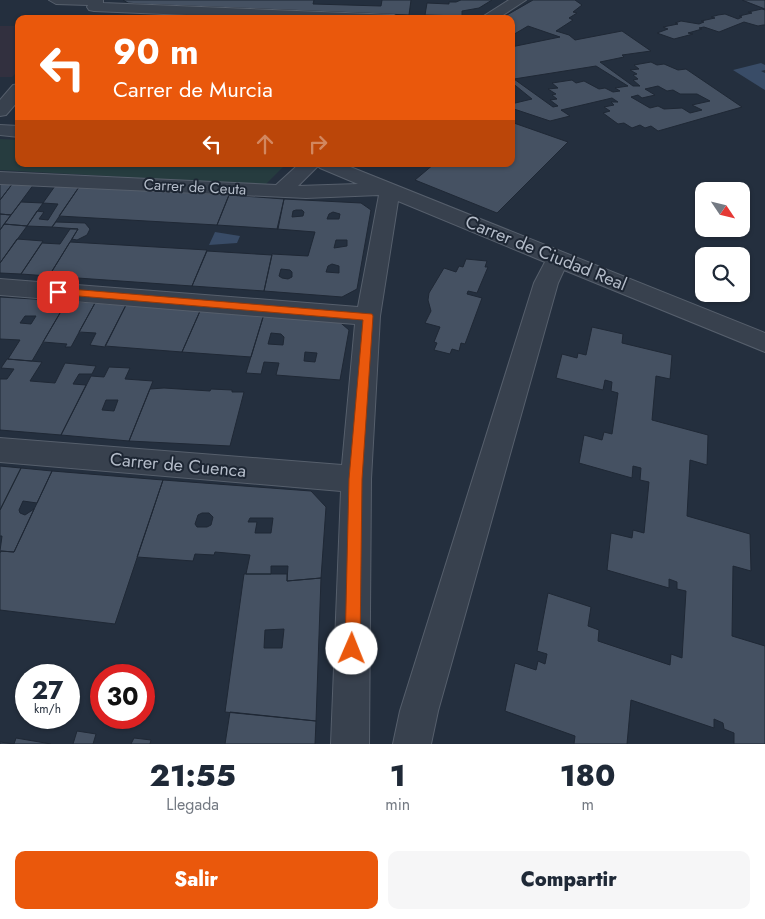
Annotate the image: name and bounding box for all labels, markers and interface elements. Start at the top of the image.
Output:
text: 90 m [113,27,199,77]
icon: left [30,35,95,100]
text: Carrer de Murcia [113,73,273,105]
icon: left [198,130,226,158]
icon: ahead [251,130,279,158]
icon: right [304,130,332,158]
street label: Carrer de Ceuta [143,173,247,201]
north arrow [695,182,750,238]
map controls [695,182,750,302]
street label: Carrer de Ciudad Real [461,209,631,297]
button: search [695,247,750,302]
pin [37,271,79,313]
icon: arrive [44,278,72,306]
street label: Carrer de Cuenca [109,446,247,484]
position arrow [325,622,377,674]
speed limit sign: 30 [90,664,155,729]
text: 27 [32,672,63,708]
text: km/h [34,700,61,718]
text: 21:55 [149,754,236,797]
text: 1 [390,754,406,797]
text: 180 [560,754,616,797]
text: Llegada [166,793,219,816]
text: min [385,793,410,816]
text: m [581,793,594,816]
button: Salir [15,851,378,909]
button: Compartir [388,851,750,909]

